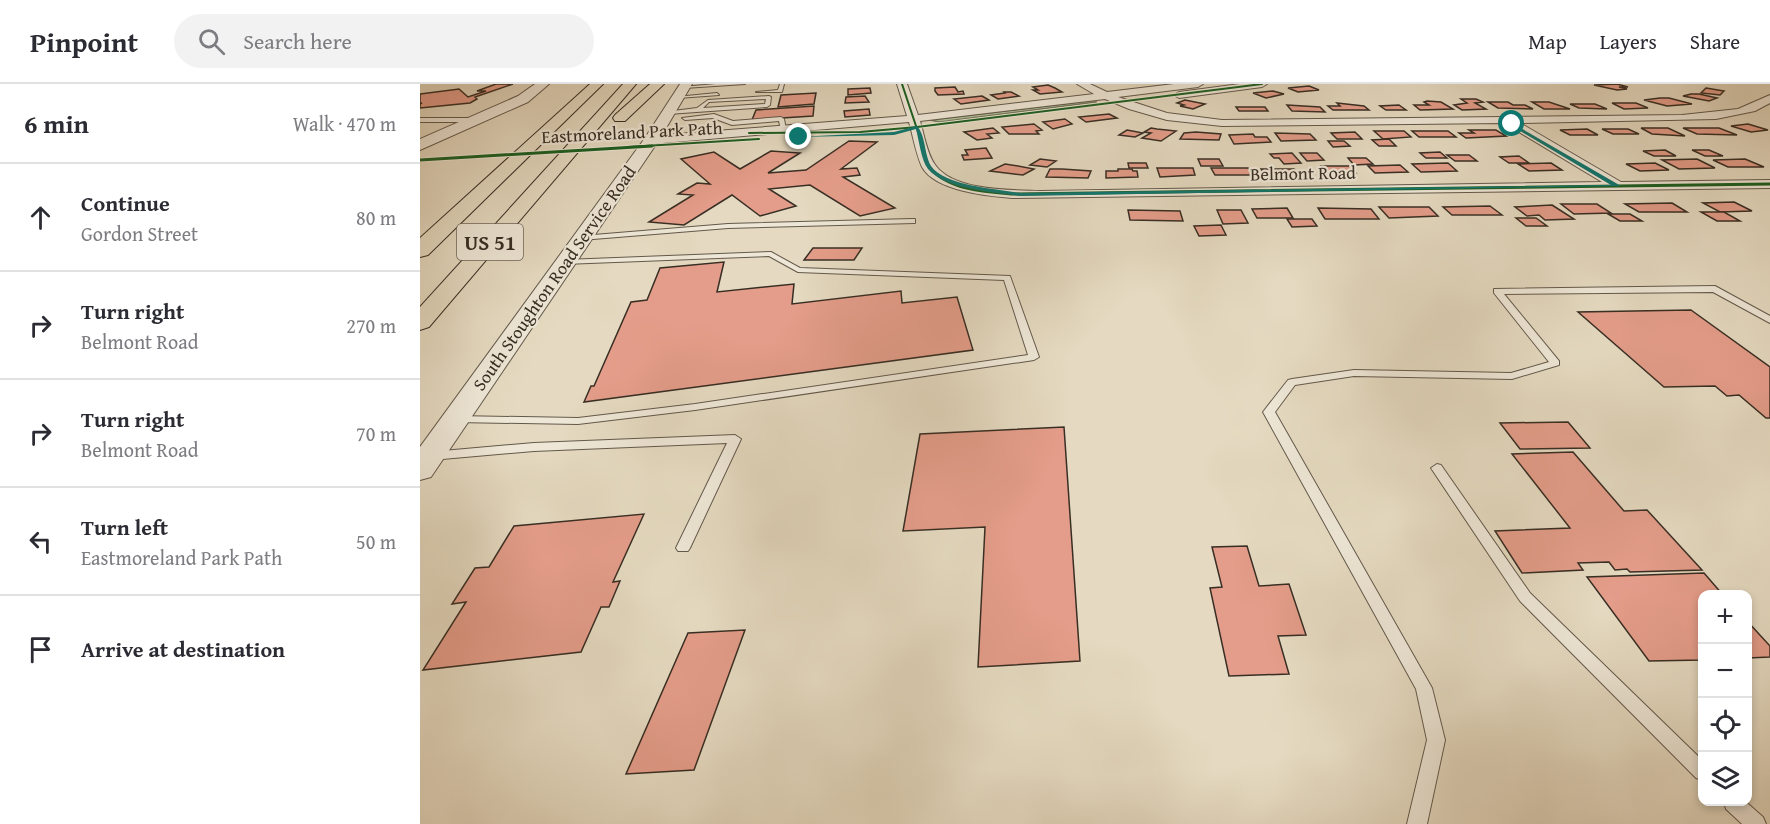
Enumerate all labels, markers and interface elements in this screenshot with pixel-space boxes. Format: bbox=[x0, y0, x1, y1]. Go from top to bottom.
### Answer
search box bbox=[174, 14, 594, 68]
text: Pinpoint bbox=[30, 21, 138, 62]
icon: search bbox=[195, 25, 228, 58]
text: Search here bbox=[243, 25, 352, 57]
text: Map bbox=[1528, 26, 1567, 57]
text: Layers bbox=[1600, 26, 1657, 57]
text: Share bbox=[1690, 26, 1740, 57]
text: 6 min bbox=[24, 104, 89, 143]
text: Walk · 470 m bbox=[293, 109, 396, 138]
route start bbox=[1498, 110, 1524, 136]
street label: Eastmoreland Park Path bbox=[541, 114, 723, 150]
route end bbox=[785, 123, 811, 149]
street label: Belmont Road bbox=[1250, 159, 1356, 187]
street label: South Stoughton Road Service Road bbox=[466, 160, 642, 396]
text: Continue bbox=[81, 187, 170, 219]
icon: ahead bbox=[24, 201, 57, 234]
text: 80 m bbox=[356, 203, 396, 232]
text: Gordon Street bbox=[81, 219, 198, 248]
road number: US 51 bbox=[457, 224, 523, 260]
text: Turn right bbox=[81, 295, 184, 327]
icon: right bbox=[24, 309, 57, 342]
text: 270 m bbox=[346, 311, 396, 340]
text: Belmont Road bbox=[81, 327, 198, 356]
text: Turn right bbox=[81, 403, 184, 435]
icon: right bbox=[24, 417, 57, 450]
text: 70 m bbox=[356, 419, 396, 448]
text: Belmont Road bbox=[81, 435, 198, 464]
text: Turn left bbox=[81, 511, 168, 543]
icon: left bbox=[24, 525, 57, 558]
text: 50 m bbox=[356, 527, 396, 556]
text: Eastmoreland Park Path bbox=[81, 543, 282, 572]
map controls bbox=[1698, 590, 1752, 806]
button: + bbox=[1698, 590, 1752, 644]
icon: arrive bbox=[24, 633, 57, 666]
text: Arrive at destination bbox=[81, 633, 285, 665]
button: − bbox=[1698, 644, 1752, 698]
button: locate bbox=[1698, 698, 1752, 752]
button: layers bbox=[1698, 752, 1752, 806]

